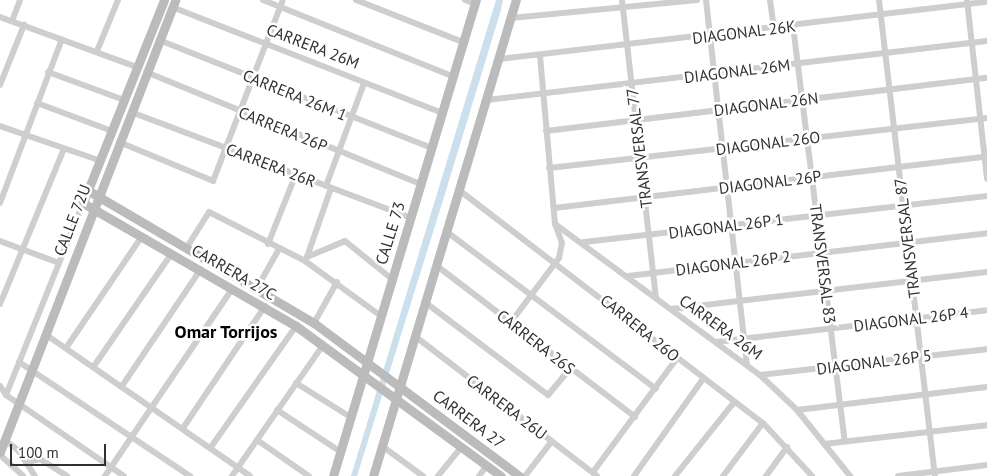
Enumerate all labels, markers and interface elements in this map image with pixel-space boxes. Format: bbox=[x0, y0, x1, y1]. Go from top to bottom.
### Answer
street label: DIAGONAL 26K bbox=[691, 16, 797, 48]
street label: CARRERA 26M bbox=[264, 19, 362, 73]
street label: DIAGONAL 26M bbox=[682, 55, 792, 87]
street label: CARRERA 26M 1 bbox=[240, 65, 350, 125]
street label: TRANSVERSAL 77 bbox=[622, 86, 656, 210]
street label: DIAGONAL 26N bbox=[712, 88, 820, 120]
street label: CARRERA 26P bbox=[235, 102, 331, 156]
street label: DIAGONAL 26O bbox=[714, 127, 822, 159]
street label: CARRERA 26R bbox=[223, 139, 319, 191]
street label: DIAGONAL 26P bbox=[717, 166, 823, 198]
street label: TRANSVERSAL 87 bbox=[890, 176, 924, 300]
street label: CALLE 72U bbox=[50, 181, 94, 259]
street label: CALLE 73 bbox=[371, 199, 409, 267]
street label: TRANSVERSAL 83 bbox=[806, 202, 840, 326]
street label: DIAGONAL 26P 1 bbox=[667, 209, 785, 243]
street label: CARRERA 27C bbox=[188, 240, 280, 304]
street label: DIAGONAL 26P 2 bbox=[674, 246, 792, 280]
street label: CARRERA 26O bbox=[596, 290, 684, 366]
street label: CARRERA 26M bbox=[676, 290, 766, 364]
street label: DIAGONAL 26P 4 bbox=[852, 302, 970, 336]
street label: CARRERA 26S bbox=[493, 305, 579, 379]
district label: Omar Torrijos bbox=[174, 321, 278, 343]
street label: DIAGONAL 26P 5 bbox=[815, 345, 933, 379]
street label: CARRERA 26U bbox=[463, 370, 551, 444]
street label: CARRERA 27 bbox=[429, 386, 509, 452]
scale bar bbox=[12, 434, 109, 466]
text: 100 m bbox=[18, 443, 59, 462]

